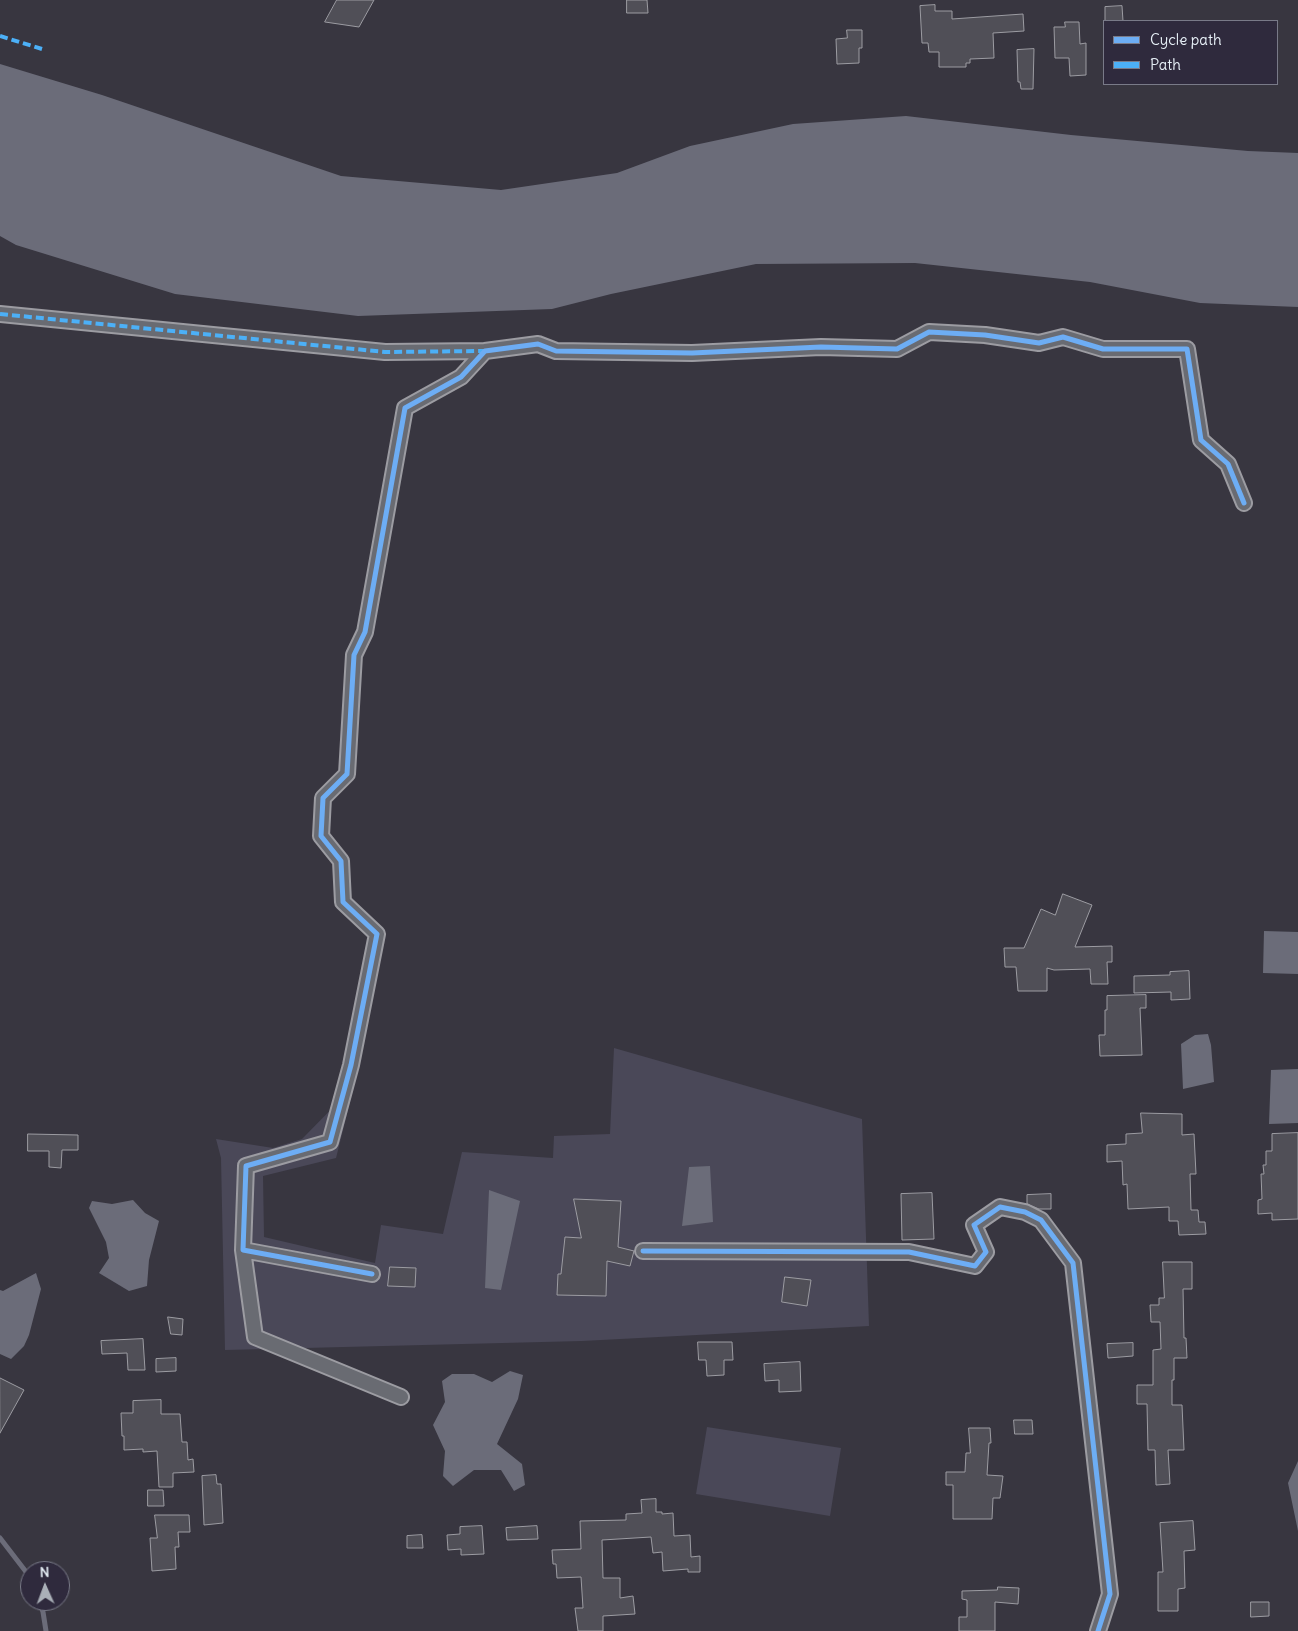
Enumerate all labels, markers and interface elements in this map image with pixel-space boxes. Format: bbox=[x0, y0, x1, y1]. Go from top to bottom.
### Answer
legend bbox=[1103, 20, 1278, 85]
text: Cycle path bbox=[1150, 30, 1222, 49]
text: Path bbox=[1150, 55, 1181, 74]
north arrow bbox=[20, 1561, 70, 1611]
text: N bbox=[39, 1563, 50, 1581]

